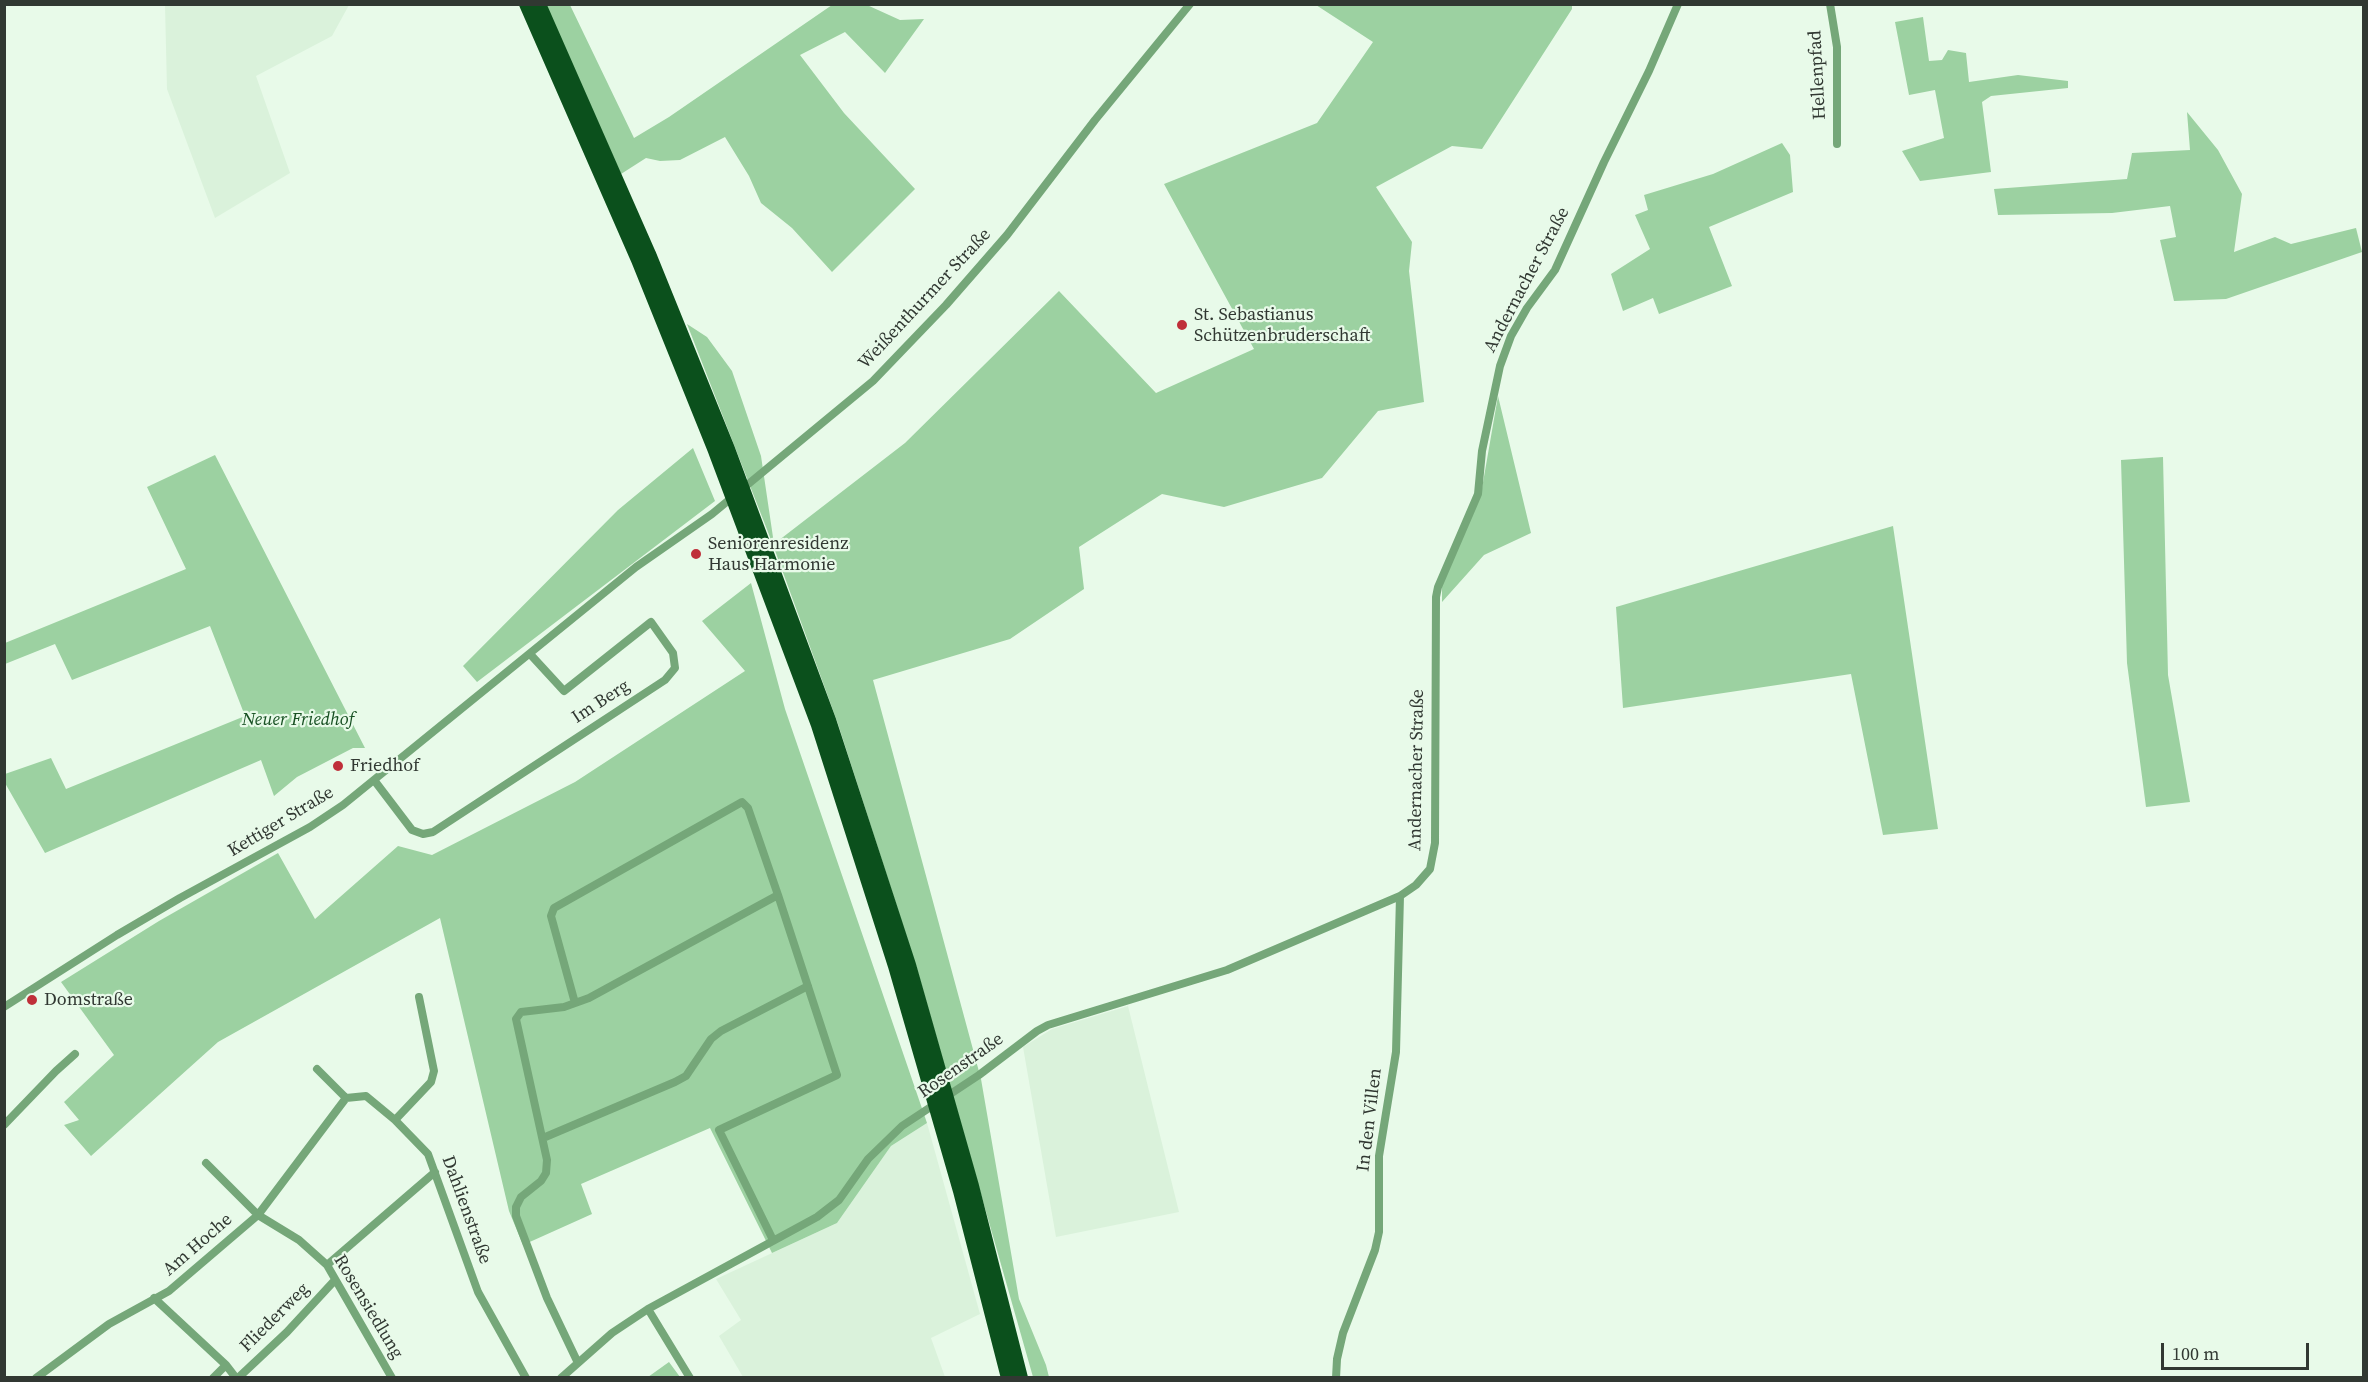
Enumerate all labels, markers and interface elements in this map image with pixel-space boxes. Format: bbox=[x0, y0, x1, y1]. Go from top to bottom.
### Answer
street label: Hellenpfad bbox=[1805, 30, 1831, 120]
street label: Andernacher Straße bbox=[1480, 204, 1574, 356]
street label: Weißenthurmer Straße bbox=[854, 224, 996, 374]
place label: St. Sebastianus Schützenbruderschaft bbox=[1194, 304, 1370, 346]
marker: St. Sebastianus Schützenbruderschaft bbox=[1175, 318, 1189, 332]
place label: Seniorenresidenz Haus Harmonie bbox=[708, 533, 848, 576]
marker: Seniorenresidenz Haus Harmonie bbox=[689, 547, 703, 561]
street label: Im Berg bbox=[568, 675, 634, 729]
street label: Andernacher Straße bbox=[1405, 689, 1429, 851]
park label: Neuer Friedhof bbox=[242, 709, 354, 731]
place label: Friedhof bbox=[350, 755, 419, 777]
marker: Friedhof bbox=[331, 759, 345, 773]
street label: Kettiger Straße bbox=[224, 782, 338, 862]
place label: Domstraße bbox=[44, 989, 133, 1011]
marker: Domstraße bbox=[25, 993, 39, 1007]
street label: Rosenstraße bbox=[914, 1029, 1008, 1103]
street label: In den Villen bbox=[1353, 1067, 1387, 1173]
street label: Dahlienstraße bbox=[436, 1153, 496, 1267]
street label: Am Hoche bbox=[159, 1209, 237, 1281]
street label: Rosensiedlung bbox=[328, 1251, 408, 1363]
street label: Fliederweg bbox=[236, 1279, 314, 1357]
scale bar bbox=[2164, 1331, 2312, 1369]
text: 100 m bbox=[2172, 1341, 2219, 1366]

